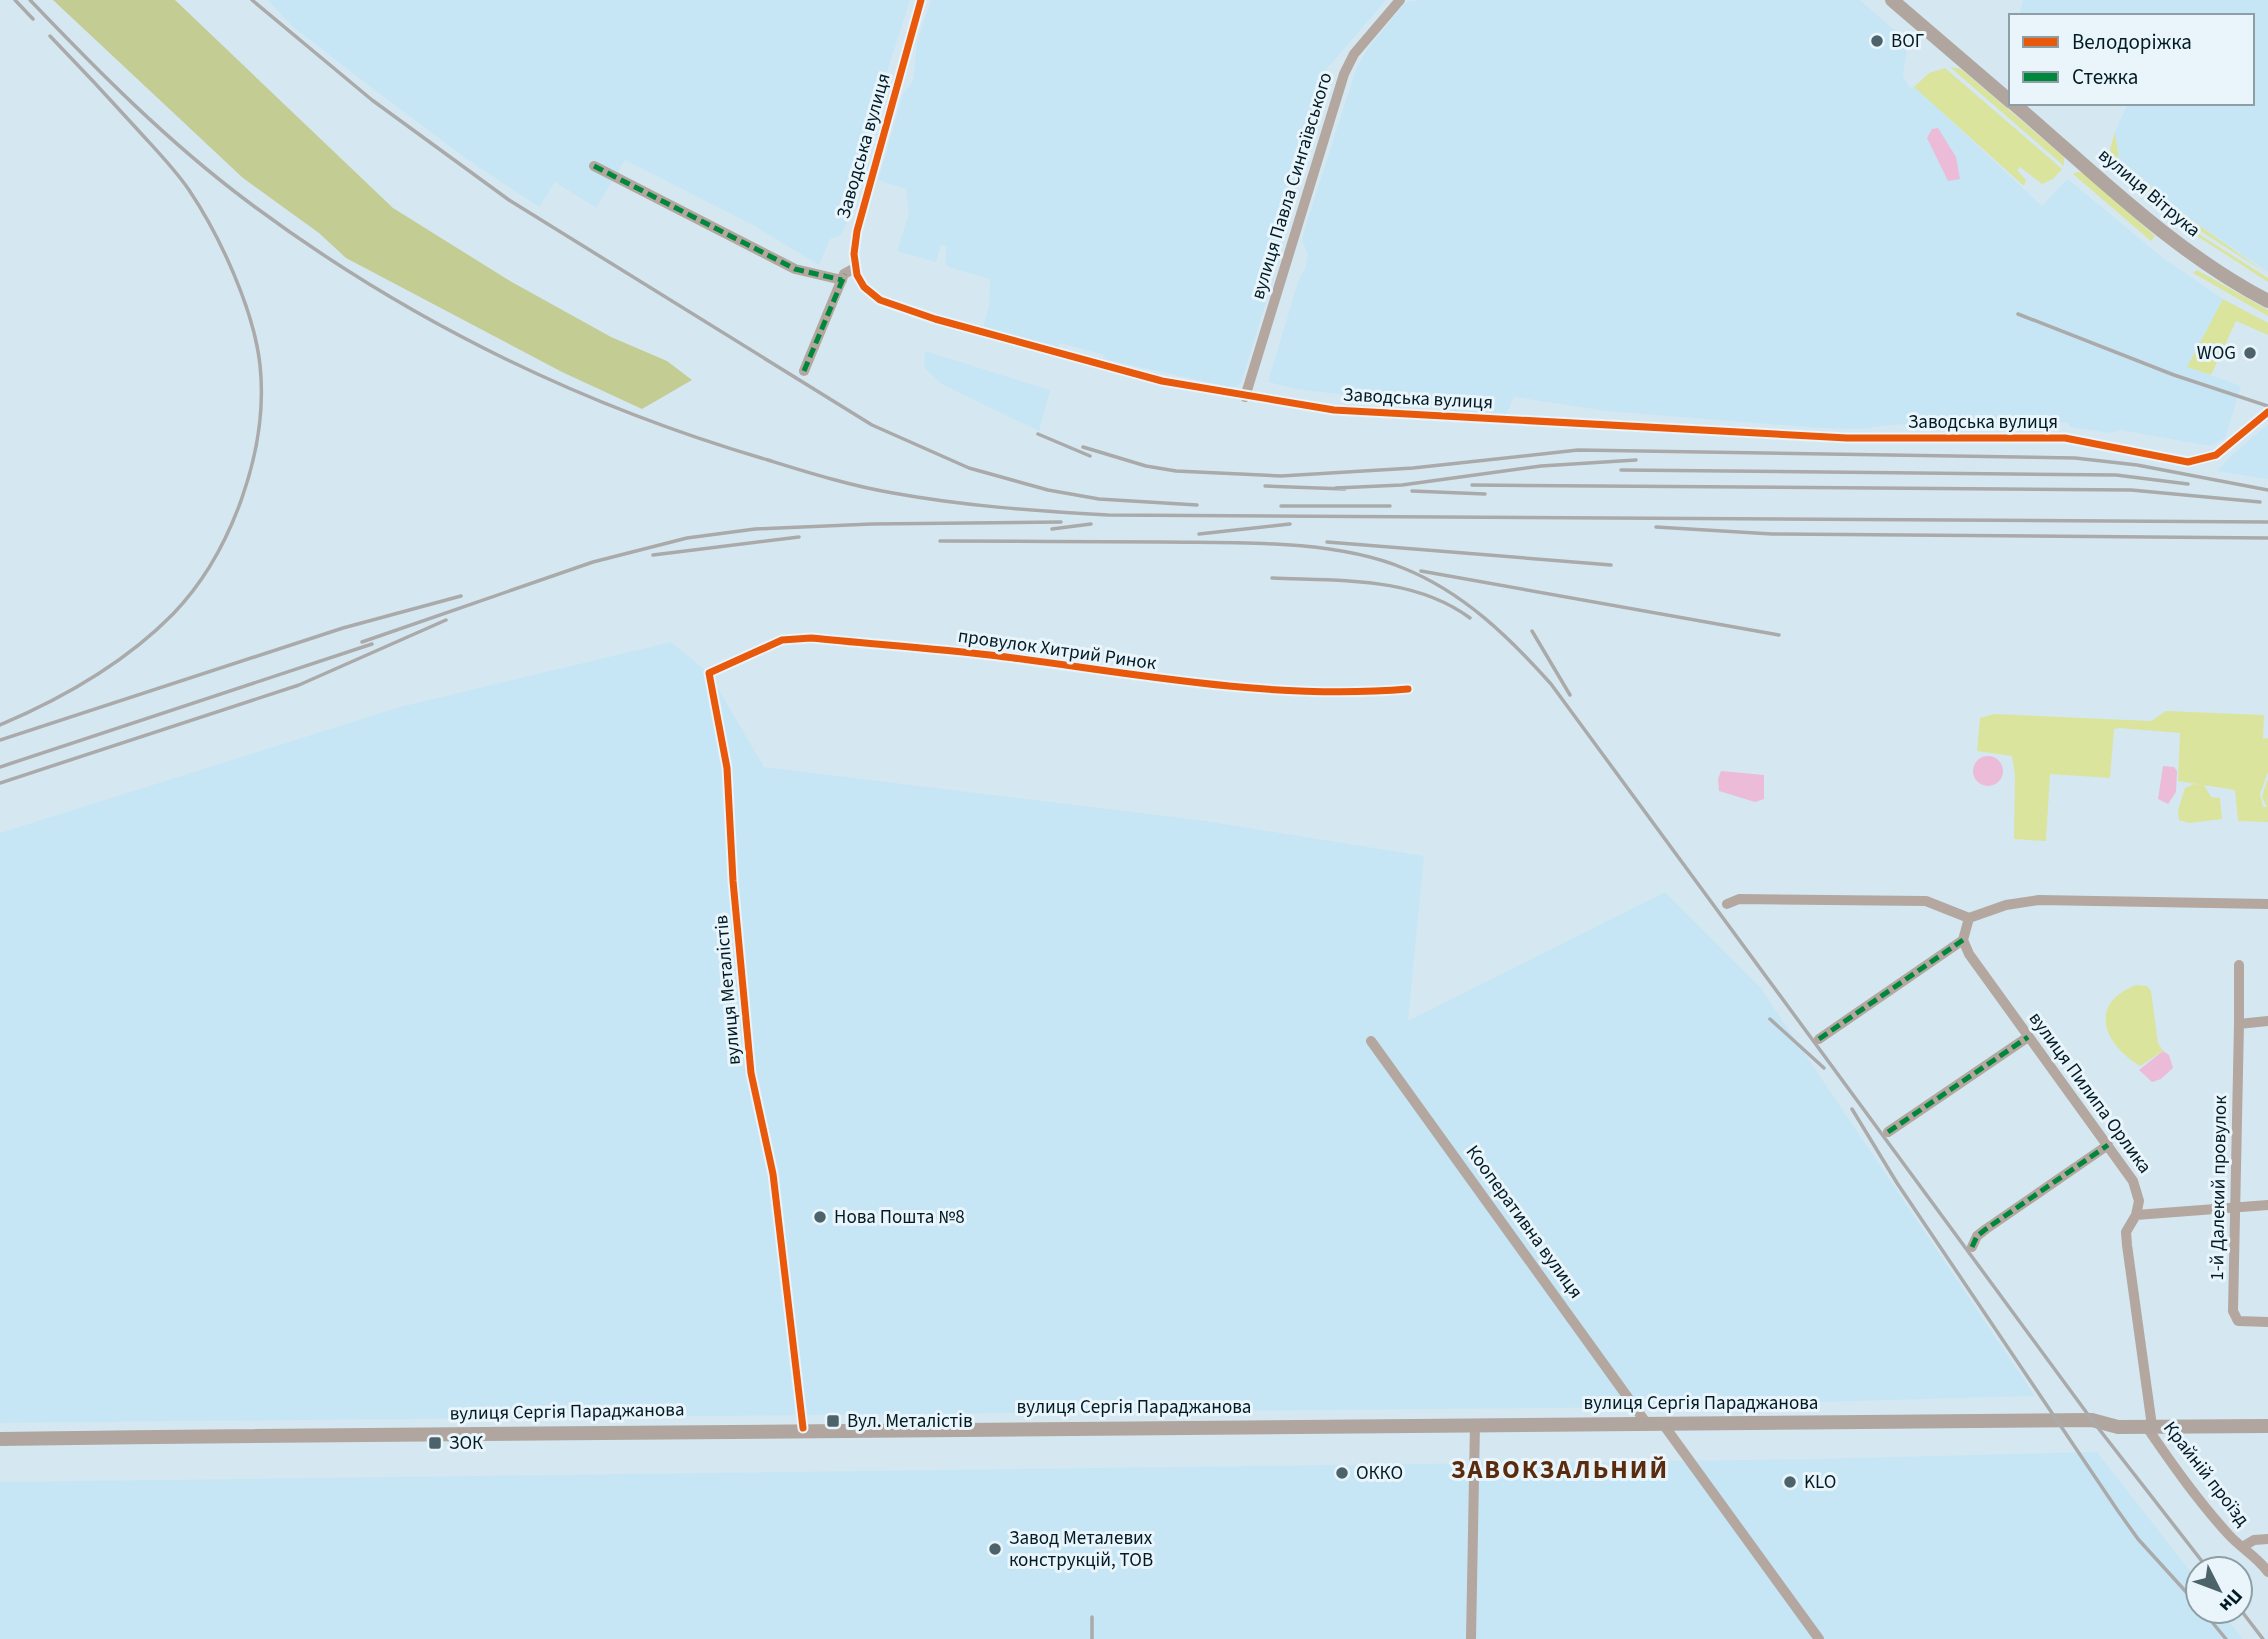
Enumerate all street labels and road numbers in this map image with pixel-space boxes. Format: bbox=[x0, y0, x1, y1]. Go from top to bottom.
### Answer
street label: вулиця Павла Сингаївського bbox=[1245, 69, 1339, 303]
street label: Заводська вулиця bbox=[830, 70, 898, 222]
street label: вулиця Вітрука bbox=[2092, 142, 2206, 244]
street label: Заводська вулиця bbox=[1342, 382, 1494, 416]
street label: Заводська вулиця bbox=[1908, 409, 2058, 436]
street label: провулок Хитрий Ринок bbox=[956, 623, 1159, 677]
street label: вулиця Металістів bbox=[708, 914, 748, 1066]
street label: вулиця Пилипа Орлика bbox=[2022, 1007, 2158, 1179]
street label: 1-й Далекий провулок bbox=[2204, 1095, 2234, 1281]
street label: Кооперативна вулиця bbox=[1459, 1140, 1589, 1304]
street label: вулиця Сергія Параджанова bbox=[1584, 1390, 1818, 1417]
street label: вулиця Сергія Параджанова bbox=[1017, 1394, 1251, 1421]
street label: вулиця Сергія Параджанова bbox=[449, 1396, 685, 1428]
street label: Крайній проїзд bbox=[2156, 1416, 2256, 1532]

